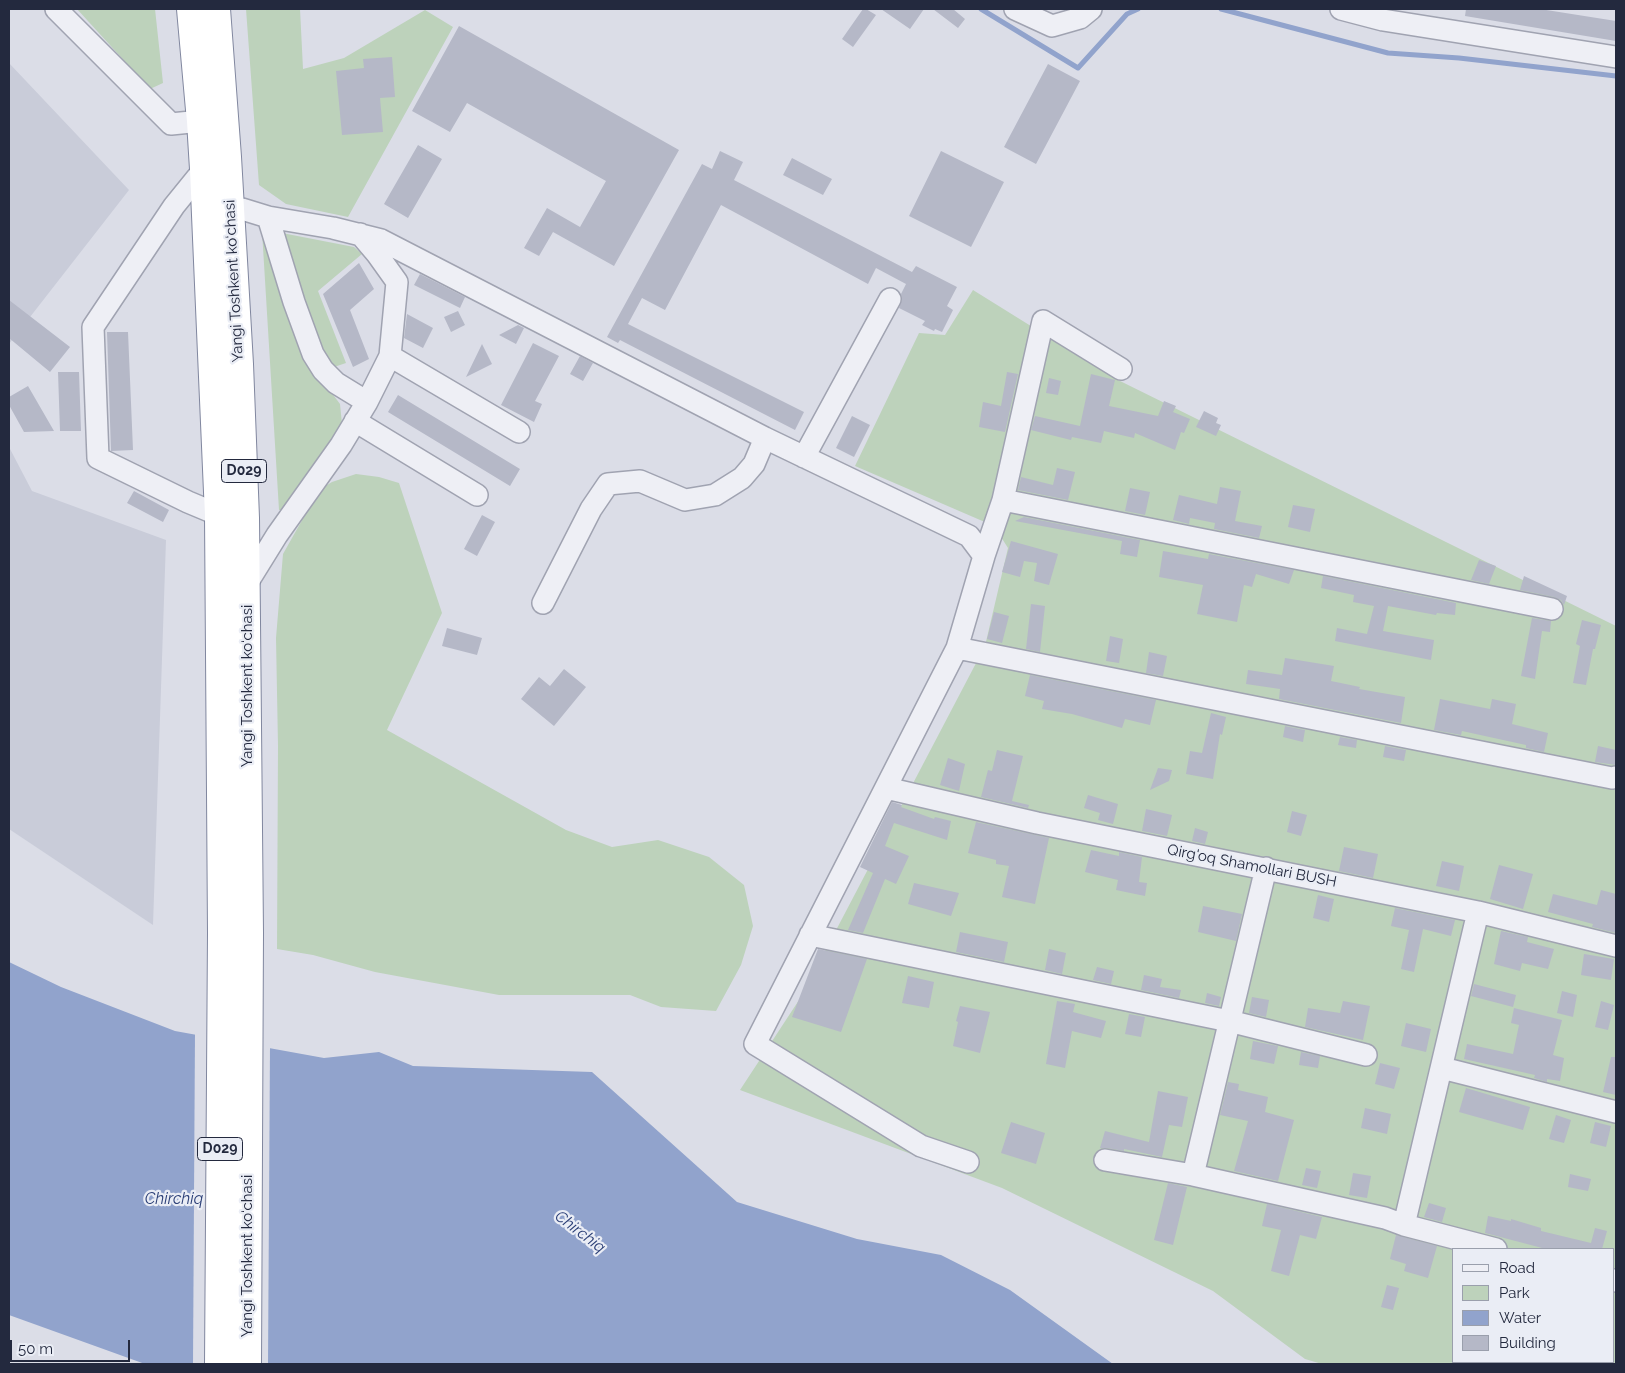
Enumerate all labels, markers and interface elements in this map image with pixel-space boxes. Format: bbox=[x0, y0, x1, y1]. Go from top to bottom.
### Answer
street label: Yangi Toshkent ko‘chasi bbox=[221, 199, 247, 363]
road number: D029 bbox=[222, 460, 266, 482]
street label: Yangi Toshkent ko‘chasi bbox=[238, 605, 256, 767]
street label: Qirg'oq Shamollari BUSH bbox=[1166, 841, 1338, 891]
road number: D029 bbox=[198, 1138, 242, 1160]
street label: Yangi Toshkent ko‘chasi bbox=[238, 1175, 256, 1337]
water label: Chirchiq bbox=[145, 1189, 203, 1209]
water label: Chirchiq bbox=[551, 1207, 609, 1257]
legend bbox=[1452, 1248, 1615, 1363]
text: Road bbox=[1499, 1259, 1535, 1277]
text: Park bbox=[1499, 1284, 1530, 1302]
text: Water bbox=[1499, 1309, 1541, 1327]
scale bar bbox=[12, 1330, 132, 1362]
text: Building bbox=[1499, 1334, 1556, 1352]
text: 50 m bbox=[18, 1340, 53, 1358]

